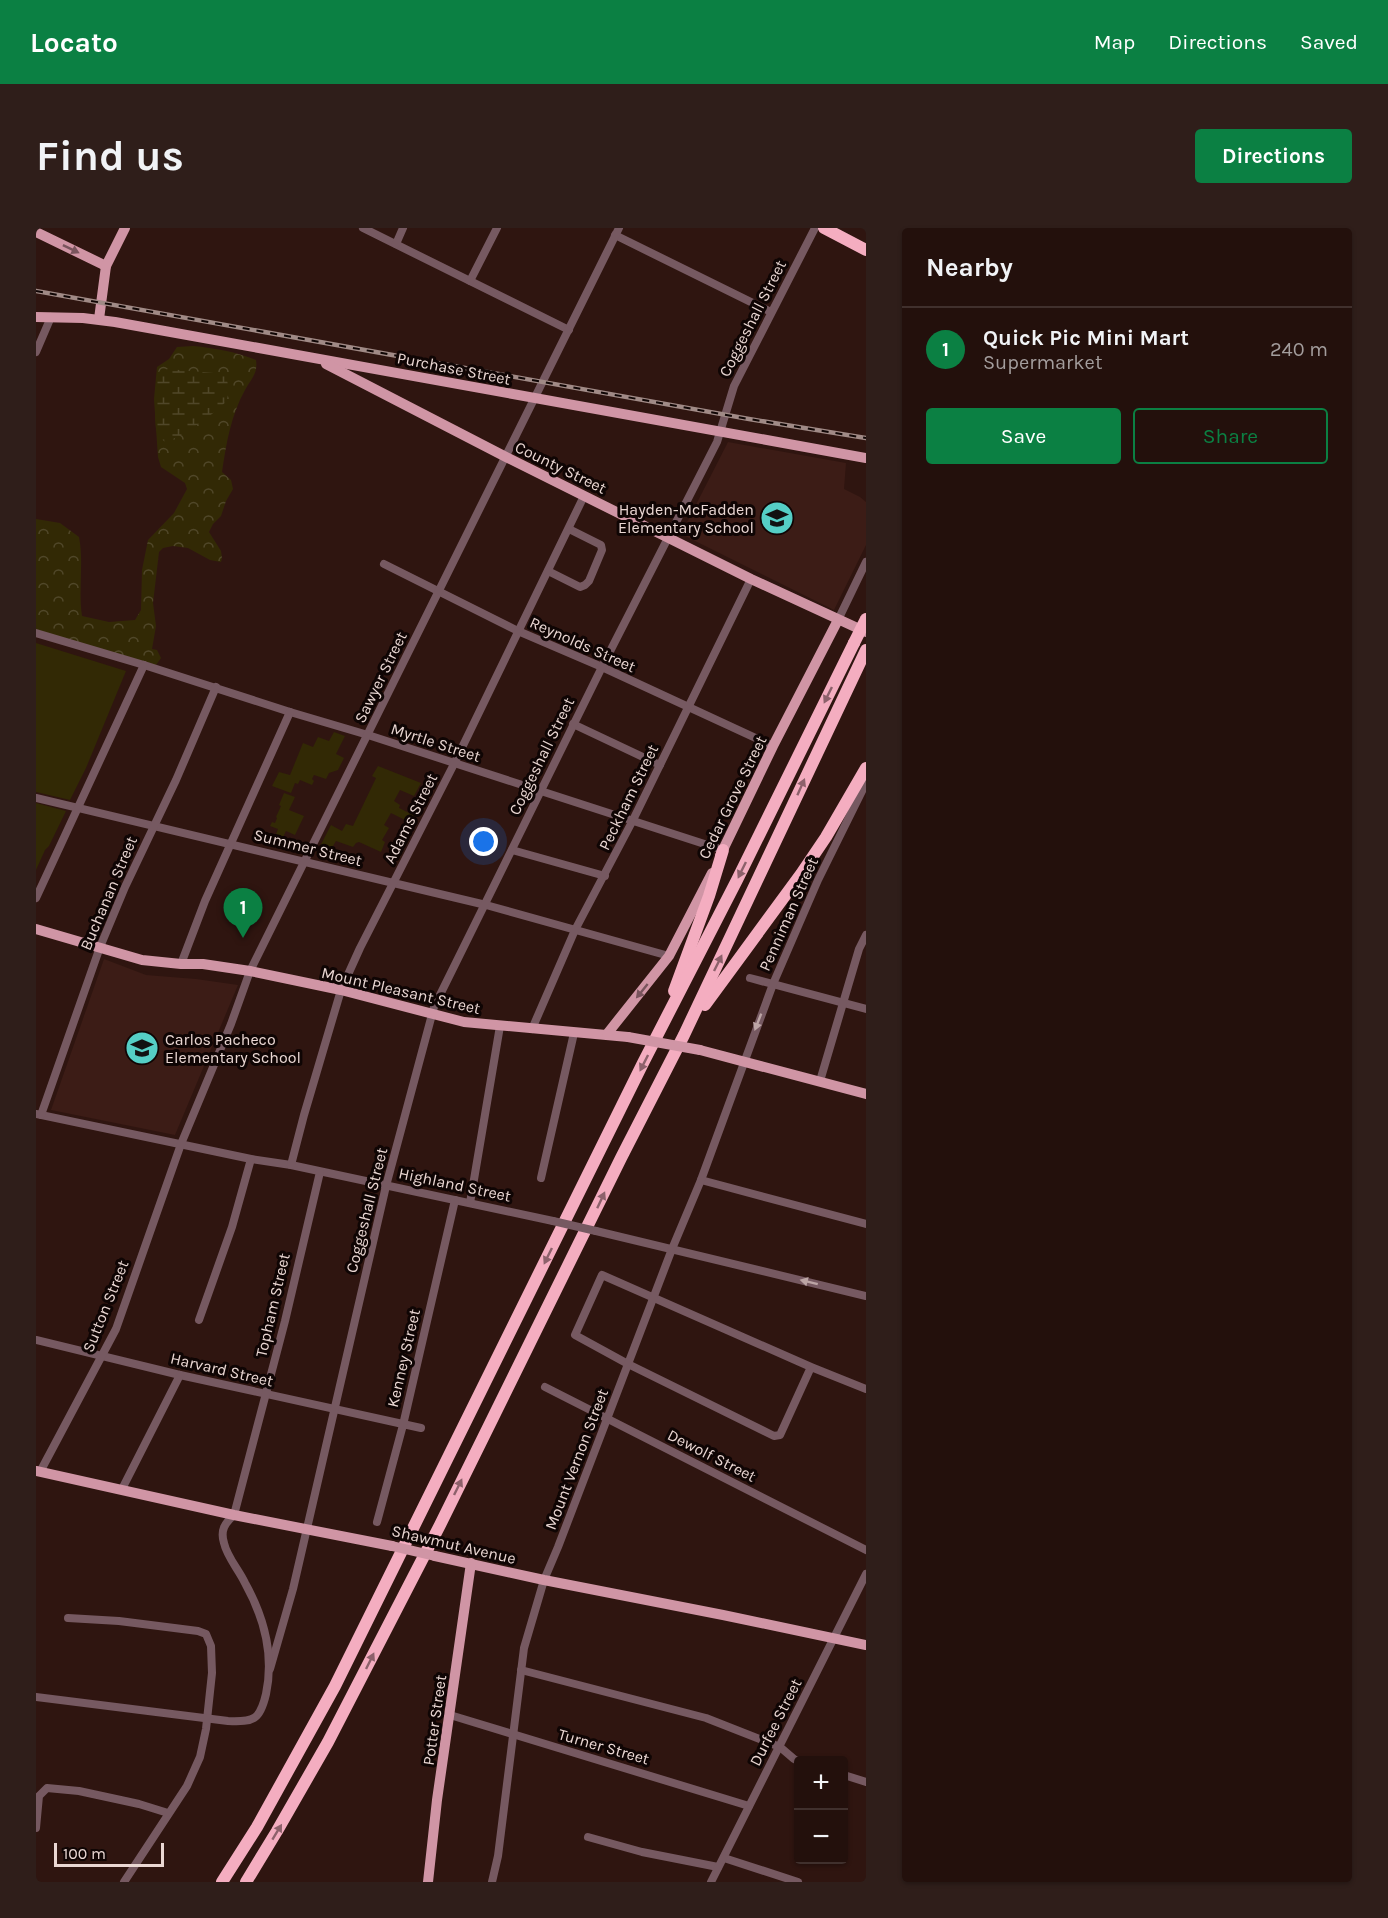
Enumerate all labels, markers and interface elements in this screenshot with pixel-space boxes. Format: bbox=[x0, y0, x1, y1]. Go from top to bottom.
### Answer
text: Locato bbox=[30, 26, 118, 59]
text: Map bbox=[1094, 30, 1135, 54]
text: Directions bbox=[1168, 30, 1267, 54]
text: Saved bbox=[1300, 30, 1358, 54]
button: Directions bbox=[1195, 129, 1352, 183]
text: Find us bbox=[36, 131, 184, 181]
one-way arrow bbox=[63, 244, 80, 254]
text: Nearby bbox=[926, 252, 1013, 283]
street label: Coggeshall Street bbox=[715, 257, 790, 380]
text: Quick Pic Mini Mart bbox=[983, 325, 1189, 351]
text: 1 bbox=[942, 338, 949, 361]
text: 240 m bbox=[1270, 338, 1328, 361]
street label: Purchase Street bbox=[395, 348, 512, 389]
text: Supermarket bbox=[983, 351, 1102, 374]
button: Save bbox=[926, 408, 1121, 464]
button: Share bbox=[1133, 408, 1328, 464]
street label: County Street bbox=[512, 437, 609, 498]
place label: Hayden-McFadden Elementary School bbox=[618, 500, 754, 537]
school or university icon: Hayden-McFadden Elementary School bbox=[759, 500, 795, 536]
street label: Reynolds Street bbox=[527, 613, 639, 676]
street label: Sawyer Street bbox=[350, 628, 411, 726]
one-way arrow bbox=[824, 687, 833, 704]
street label: Coggeshall Street bbox=[505, 694, 578, 818]
street label: Myrtle Street bbox=[389, 719, 483, 766]
street label: Cedar Grove Street bbox=[694, 733, 771, 862]
street label: Peckham Street bbox=[595, 741, 662, 853]
street label: Adams Street bbox=[380, 770, 441, 866]
one-way arrow bbox=[797, 778, 806, 796]
street label: Summer Street bbox=[252, 825, 364, 870]
your location bbox=[469, 827, 498, 856]
street label: Buchanan Street bbox=[76, 833, 141, 953]
street label: Penniman Street bbox=[755, 854, 822, 974]
one-way arrow bbox=[737, 862, 747, 879]
pin: 1 bbox=[224, 888, 262, 938]
one-way arrow bbox=[713, 955, 723, 972]
street label: Mount Pleasant Street bbox=[320, 963, 482, 1018]
one-way arrow bbox=[636, 984, 648, 999]
one-way arrow bbox=[753, 1013, 763, 1031]
school or university icon: Carlos Pacheco Elementary School bbox=[124, 1030, 160, 1066]
place label: Carlos Pacheco Elementary School bbox=[165, 1030, 301, 1067]
one-way arrow bbox=[639, 1054, 648, 1071]
street label: Coggeshall Street bbox=[342, 1146, 391, 1275]
street label: Highland Street bbox=[397, 1163, 513, 1206]
one-way arrow bbox=[596, 1191, 605, 1208]
one-way arrow bbox=[543, 1248, 553, 1265]
street label: Topham Street bbox=[251, 1251, 294, 1359]
street label: Sutton Street bbox=[78, 1257, 133, 1355]
one-way arrow bbox=[800, 1277, 818, 1287]
street label: Kenney Street bbox=[383, 1307, 424, 1409]
street label: Harvard Street bbox=[169, 1348, 275, 1391]
street label: Mount Vernon Street bbox=[541, 1386, 612, 1532]
street label: Dewolf Street bbox=[664, 1425, 759, 1486]
one-way arrow bbox=[454, 1479, 463, 1496]
street label: Shawmut Avenue bbox=[390, 1521, 518, 1568]
one-way arrow bbox=[366, 1653, 375, 1670]
street label: Potter Street bbox=[419, 1674, 450, 1767]
street label: Durfee Street bbox=[745, 1675, 806, 1769]
street label: Turner Street bbox=[556, 1724, 652, 1769]
map controls bbox=[794, 1756, 848, 1864]
button: + bbox=[794, 1756, 848, 1810]
button: − bbox=[794, 1810, 848, 1864]
one-way arrow bbox=[271, 1824, 282, 1840]
scale bar bbox=[54, 1840, 164, 1868]
text: 100 m bbox=[63, 1844, 106, 1863]

